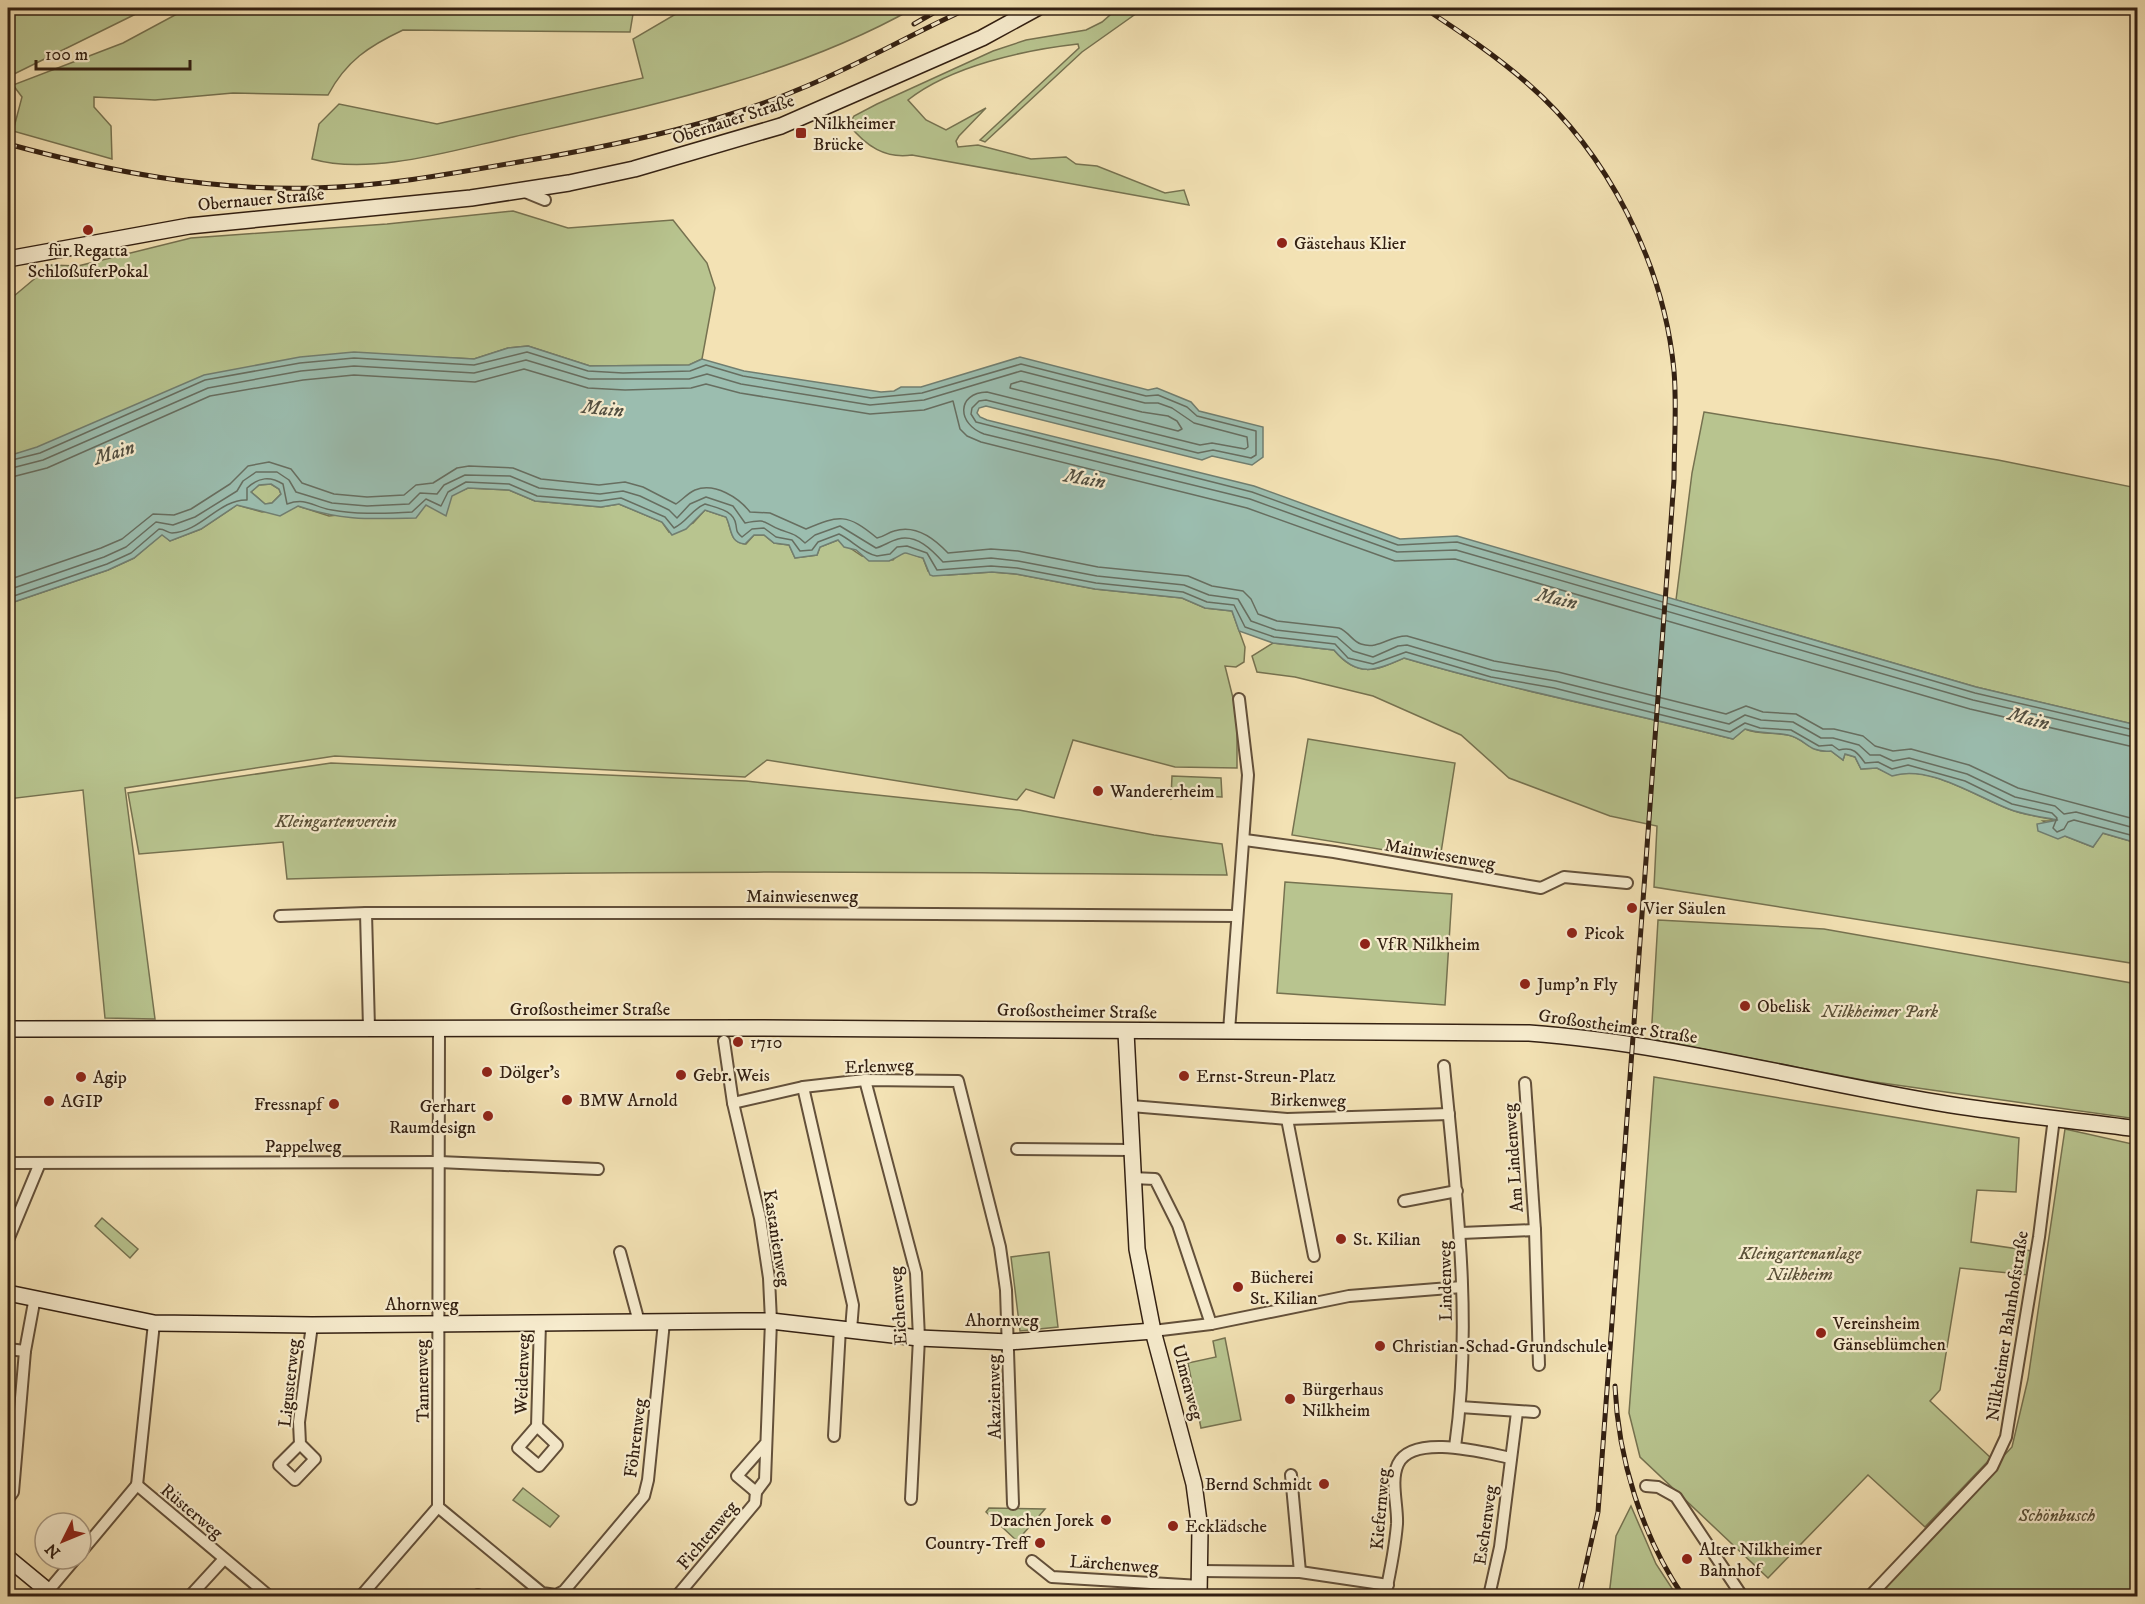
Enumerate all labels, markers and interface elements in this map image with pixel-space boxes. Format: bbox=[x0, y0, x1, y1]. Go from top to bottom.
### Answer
scale bar bbox=[36, 33, 190, 71]
text: 100 m bbox=[45, 44, 88, 66]
street label: Obernauer Straße bbox=[670, 90, 797, 150]
place label: Nilkheimer Brücke bbox=[813, 113, 896, 156]
marker: Nilkheimer Brücke bbox=[794, 126, 808, 140]
street label: Obernauer Straße bbox=[197, 184, 325, 216]
marker: für Regatta SchloßuferPokal bbox=[81, 223, 95, 237]
place label: Gästehaus Klier bbox=[1294, 233, 1406, 255]
marker: Gästehaus Klier bbox=[1275, 236, 1289, 250]
place label: für Regatta SchloßuferPokal bbox=[28, 240, 149, 283]
water label: Main bbox=[579, 395, 625, 424]
water label: Main bbox=[89, 435, 138, 472]
water label: Main bbox=[1060, 463, 1107, 495]
water label: Main bbox=[1532, 582, 1580, 616]
water label: Main bbox=[2003, 701, 2052, 737]
place label: Wandererheim bbox=[1109, 781, 1215, 803]
marker: Wandererheim bbox=[1091, 784, 1105, 798]
park label: Kleingartenverein bbox=[274, 811, 397, 833]
street label: Mainwiesenweg bbox=[1383, 834, 1497, 876]
street label: Mainwiesenweg bbox=[746, 886, 858, 908]
place label: Vier Säulen bbox=[1643, 898, 1726, 920]
marker: Vier Säulen bbox=[1625, 901, 1639, 915]
place label: Picok bbox=[1584, 923, 1625, 945]
marker: Picok bbox=[1565, 926, 1579, 940]
place label: VfR Nilkheim bbox=[1376, 934, 1480, 956]
marker: VfR Nilkheim bbox=[1358, 937, 1372, 951]
place label: Jump'n Fly bbox=[1535, 974, 1618, 996]
marker: Jump'n Fly bbox=[1518, 977, 1532, 991]
place label: Obelisk bbox=[1757, 996, 1811, 1018]
street label: Großostheimer Straße bbox=[510, 999, 670, 1021]
marker: Obelisk bbox=[1738, 999, 1752, 1013]
street label: Großostheimer Straße bbox=[997, 1000, 1157, 1024]
park label: Nilkheimer Park bbox=[1821, 1001, 1939, 1023]
street label: Großostheimer Straße bbox=[1537, 1005, 1699, 1049]
place label: 1710 bbox=[750, 1032, 782, 1054]
marker: 1710 bbox=[731, 1035, 745, 1049]
street label: Erlenweg bbox=[844, 1055, 914, 1079]
place label: Dölger's bbox=[499, 1062, 560, 1084]
marker: Dölger's bbox=[480, 1065, 494, 1079]
place label: Gebr. Weis bbox=[693, 1065, 770, 1087]
place label: Ernst-Streun-Platz bbox=[1196, 1066, 1336, 1088]
place label: Agip bbox=[93, 1067, 127, 1089]
marker: Gebr. Weis bbox=[674, 1068, 688, 1082]
marker: Ernst-Streun-Platz bbox=[1177, 1069, 1191, 1083]
marker: Agip bbox=[74, 1070, 88, 1084]
street label: Birkenweg bbox=[1270, 1089, 1346, 1113]
place label: BMW Arnold bbox=[579, 1090, 678, 1112]
place label: AGIP bbox=[61, 1091, 103, 1113]
marker: BMW Arnold bbox=[560, 1093, 574, 1107]
marker: AGIP bbox=[42, 1094, 56, 1108]
place label: Fressnapf bbox=[254, 1094, 325, 1116]
place label: Gerhart Raumdesign bbox=[389, 1096, 477, 1139]
marker: Fressnapf bbox=[327, 1097, 341, 1111]
street label: Am Lindenweg bbox=[1499, 1102, 1529, 1213]
marker: Gerhart Raumdesign bbox=[481, 1109, 495, 1123]
street label: Pappelweg bbox=[265, 1136, 342, 1158]
street label: Kastanienweg bbox=[757, 1188, 795, 1289]
place label: St. Kilian bbox=[1353, 1229, 1421, 1251]
street label: Nilkheimer Bahnhofstraße bbox=[1982, 1229, 2034, 1423]
marker: St. Kilian bbox=[1334, 1232, 1348, 1246]
street label: Lindenweg bbox=[1434, 1240, 1458, 1321]
park label: Kleingartenanlage Nilkheim bbox=[1738, 1243, 1862, 1286]
street label: Eichenweg bbox=[885, 1266, 913, 1346]
place label: Bücherei St. Kilian bbox=[1250, 1267, 1318, 1310]
marker: Bücherei St. Kilian bbox=[1231, 1280, 1245, 1294]
street label: Ahornweg bbox=[385, 1294, 459, 1316]
street label: Ahornweg bbox=[965, 1310, 1039, 1332]
place label: Vereinsheim Gänseblümchen bbox=[1832, 1313, 1947, 1356]
marker: Vereinsheim Gänseblümchen bbox=[1814, 1326, 1828, 1340]
street label: Weidenweg bbox=[511, 1333, 535, 1416]
place label: Christian-Schad-Grundschule bbox=[1392, 1336, 1607, 1358]
street label: Ligusterweg bbox=[274, 1338, 306, 1428]
street label: Tannenweg bbox=[411, 1339, 435, 1423]
marker: Christian-Schad-Grundschule bbox=[1373, 1339, 1387, 1353]
street label: Ulmenweg bbox=[1166, 1342, 1208, 1423]
street label: Akazienweg bbox=[983, 1354, 1007, 1440]
place label: Bürgerhaus Nilkheim bbox=[1302, 1379, 1383, 1422]
marker: Bürgerhaus Nilkheim bbox=[1283, 1392, 1297, 1406]
street label: Föhrenweg bbox=[620, 1397, 652, 1479]
street label: Kiefernweg bbox=[1366, 1467, 1396, 1551]
place label: Bernd Schmidt bbox=[1205, 1474, 1312, 1496]
marker: Bernd Schmidt bbox=[1317, 1477, 1331, 1491]
street label: Rüsterweg bbox=[156, 1479, 227, 1544]
street label: Eschenweg bbox=[1470, 1484, 1503, 1566]
street label: Fichtenweg bbox=[673, 1497, 743, 1575]
park label: Schönbusch bbox=[2018, 1505, 2095, 1527]
place label: Drachen Jorek bbox=[990, 1510, 1094, 1532]
north arrow bbox=[33, 1511, 93, 1571]
marker: Drachen Jorek bbox=[1099, 1513, 1113, 1527]
place label: Ecklädsche bbox=[1185, 1516, 1267, 1538]
marker: Ecklädsche bbox=[1166, 1519, 1180, 1533]
place label: Country-Treff bbox=[925, 1533, 1031, 1555]
marker: Country-Treff bbox=[1033, 1536, 1047, 1550]
text: N bbox=[41, 1539, 65, 1562]
place label: Alter Nilkheimer Bahnhof bbox=[1699, 1539, 1822, 1582]
street label: Lärchenweg bbox=[1069, 1551, 1159, 1579]
marker: Alter Nilkheimer Bahnhof bbox=[1680, 1552, 1694, 1566]

